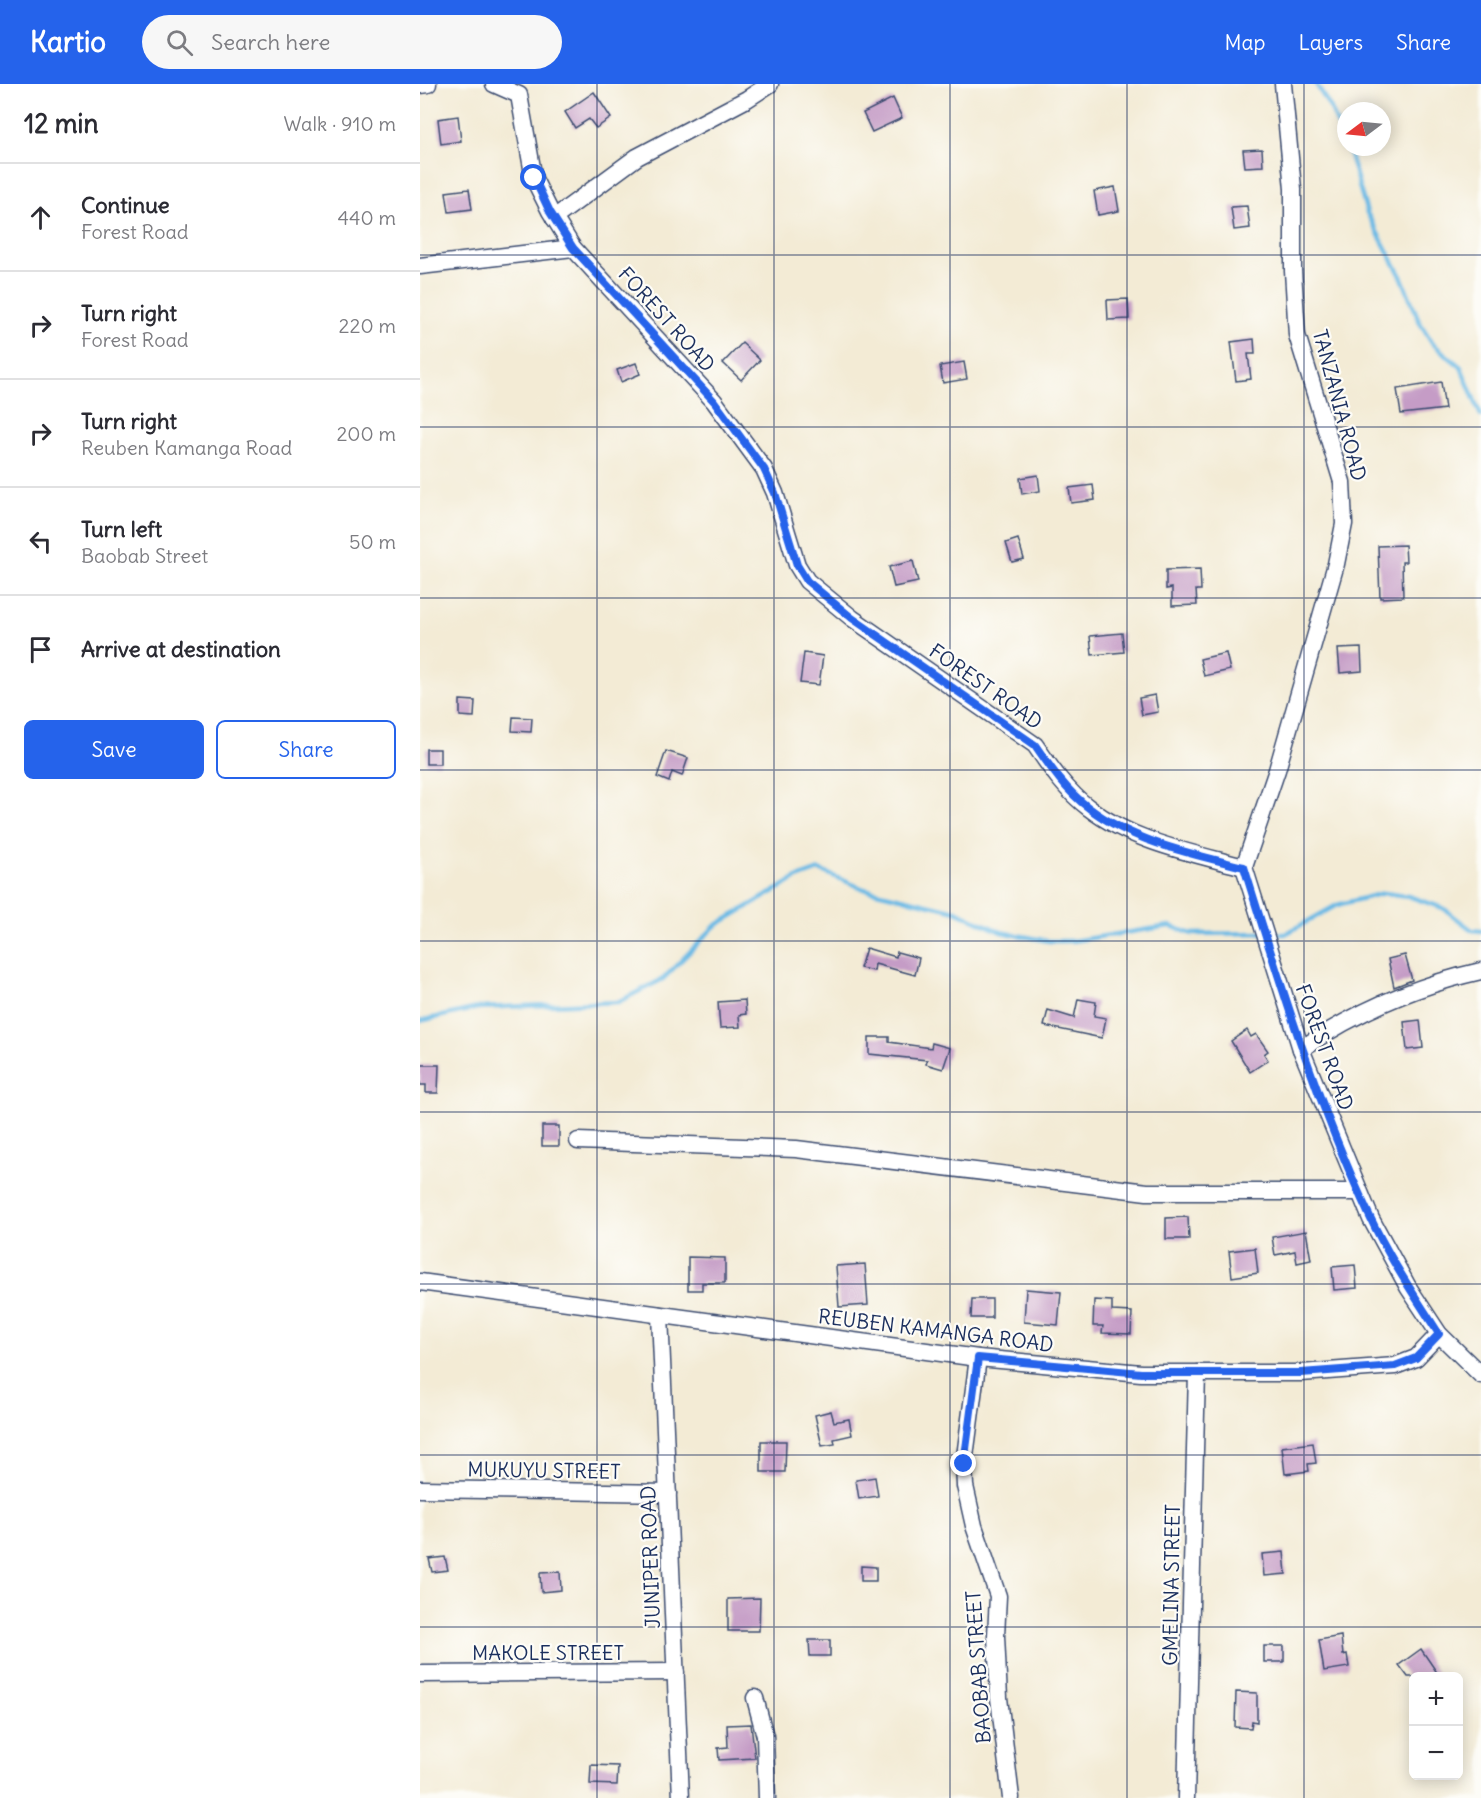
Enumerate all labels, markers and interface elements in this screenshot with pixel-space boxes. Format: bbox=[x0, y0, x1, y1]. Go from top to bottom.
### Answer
search box bbox=[142, 15, 562, 69]
text: Kartio bbox=[30, 24, 106, 60]
icon: search bbox=[163, 26, 196, 59]
text: Search here bbox=[211, 28, 330, 56]
text: Map bbox=[1225, 29, 1265, 56]
text: Layers bbox=[1298, 29, 1363, 56]
text: Share bbox=[1396, 29, 1451, 56]
north arrow bbox=[1337, 102, 1391, 156]
text: 12 min bbox=[24, 107, 98, 140]
text: Walk · 910 m bbox=[284, 111, 396, 136]
route start bbox=[520, 164, 546, 190]
text: Continue bbox=[81, 191, 170, 219]
icon: ahead bbox=[24, 201, 57, 234]
text: 440 m bbox=[337, 205, 396, 230]
text: Forest Road bbox=[81, 219, 189, 244]
street label: FOREST ROAD bbox=[613, 261, 721, 377]
text: Turn right bbox=[81, 299, 177, 327]
icon: right bbox=[24, 309, 57, 342]
text: 220 m bbox=[339, 313, 396, 338]
text: Forest Road bbox=[81, 327, 189, 352]
street label: TANZANIA ROAD bbox=[1308, 327, 1372, 483]
text: Turn right bbox=[81, 407, 177, 435]
icon: right bbox=[24, 417, 57, 450]
text: 200 m bbox=[336, 421, 396, 446]
text: Reuben Kamanga Road bbox=[81, 435, 292, 460]
text: Turn left bbox=[81, 515, 162, 543]
icon: left bbox=[24, 525, 57, 558]
text: 50 m bbox=[349, 529, 396, 554]
text: Baobab Street bbox=[81, 543, 208, 568]
icon: arrive bbox=[24, 633, 57, 666]
text: Arrive at destination bbox=[81, 635, 281, 663]
street label: FOREST ROAD bbox=[925, 638, 1047, 734]
button: Save bbox=[24, 720, 204, 779]
button: Share bbox=[216, 720, 396, 779]
street label: FOREST ROAD bbox=[1291, 980, 1359, 1114]
street label: REUBEN KAMANGA ROAD bbox=[817, 1303, 1055, 1357]
route end bbox=[950, 1450, 976, 1476]
street label: MUKUYU STREET bbox=[467, 1456, 621, 1484]
street label: JUNIPER ROAD bbox=[635, 1485, 665, 1629]
street label: GMELINA STREET bbox=[1157, 1504, 1185, 1666]
street label: BAOBAB STREET bbox=[960, 1590, 996, 1744]
street label: MAKOLE STREET bbox=[472, 1640, 624, 1665]
map controls bbox=[1409, 1672, 1463, 1780]
button: + bbox=[1409, 1672, 1463, 1726]
button: − bbox=[1409, 1726, 1463, 1780]

